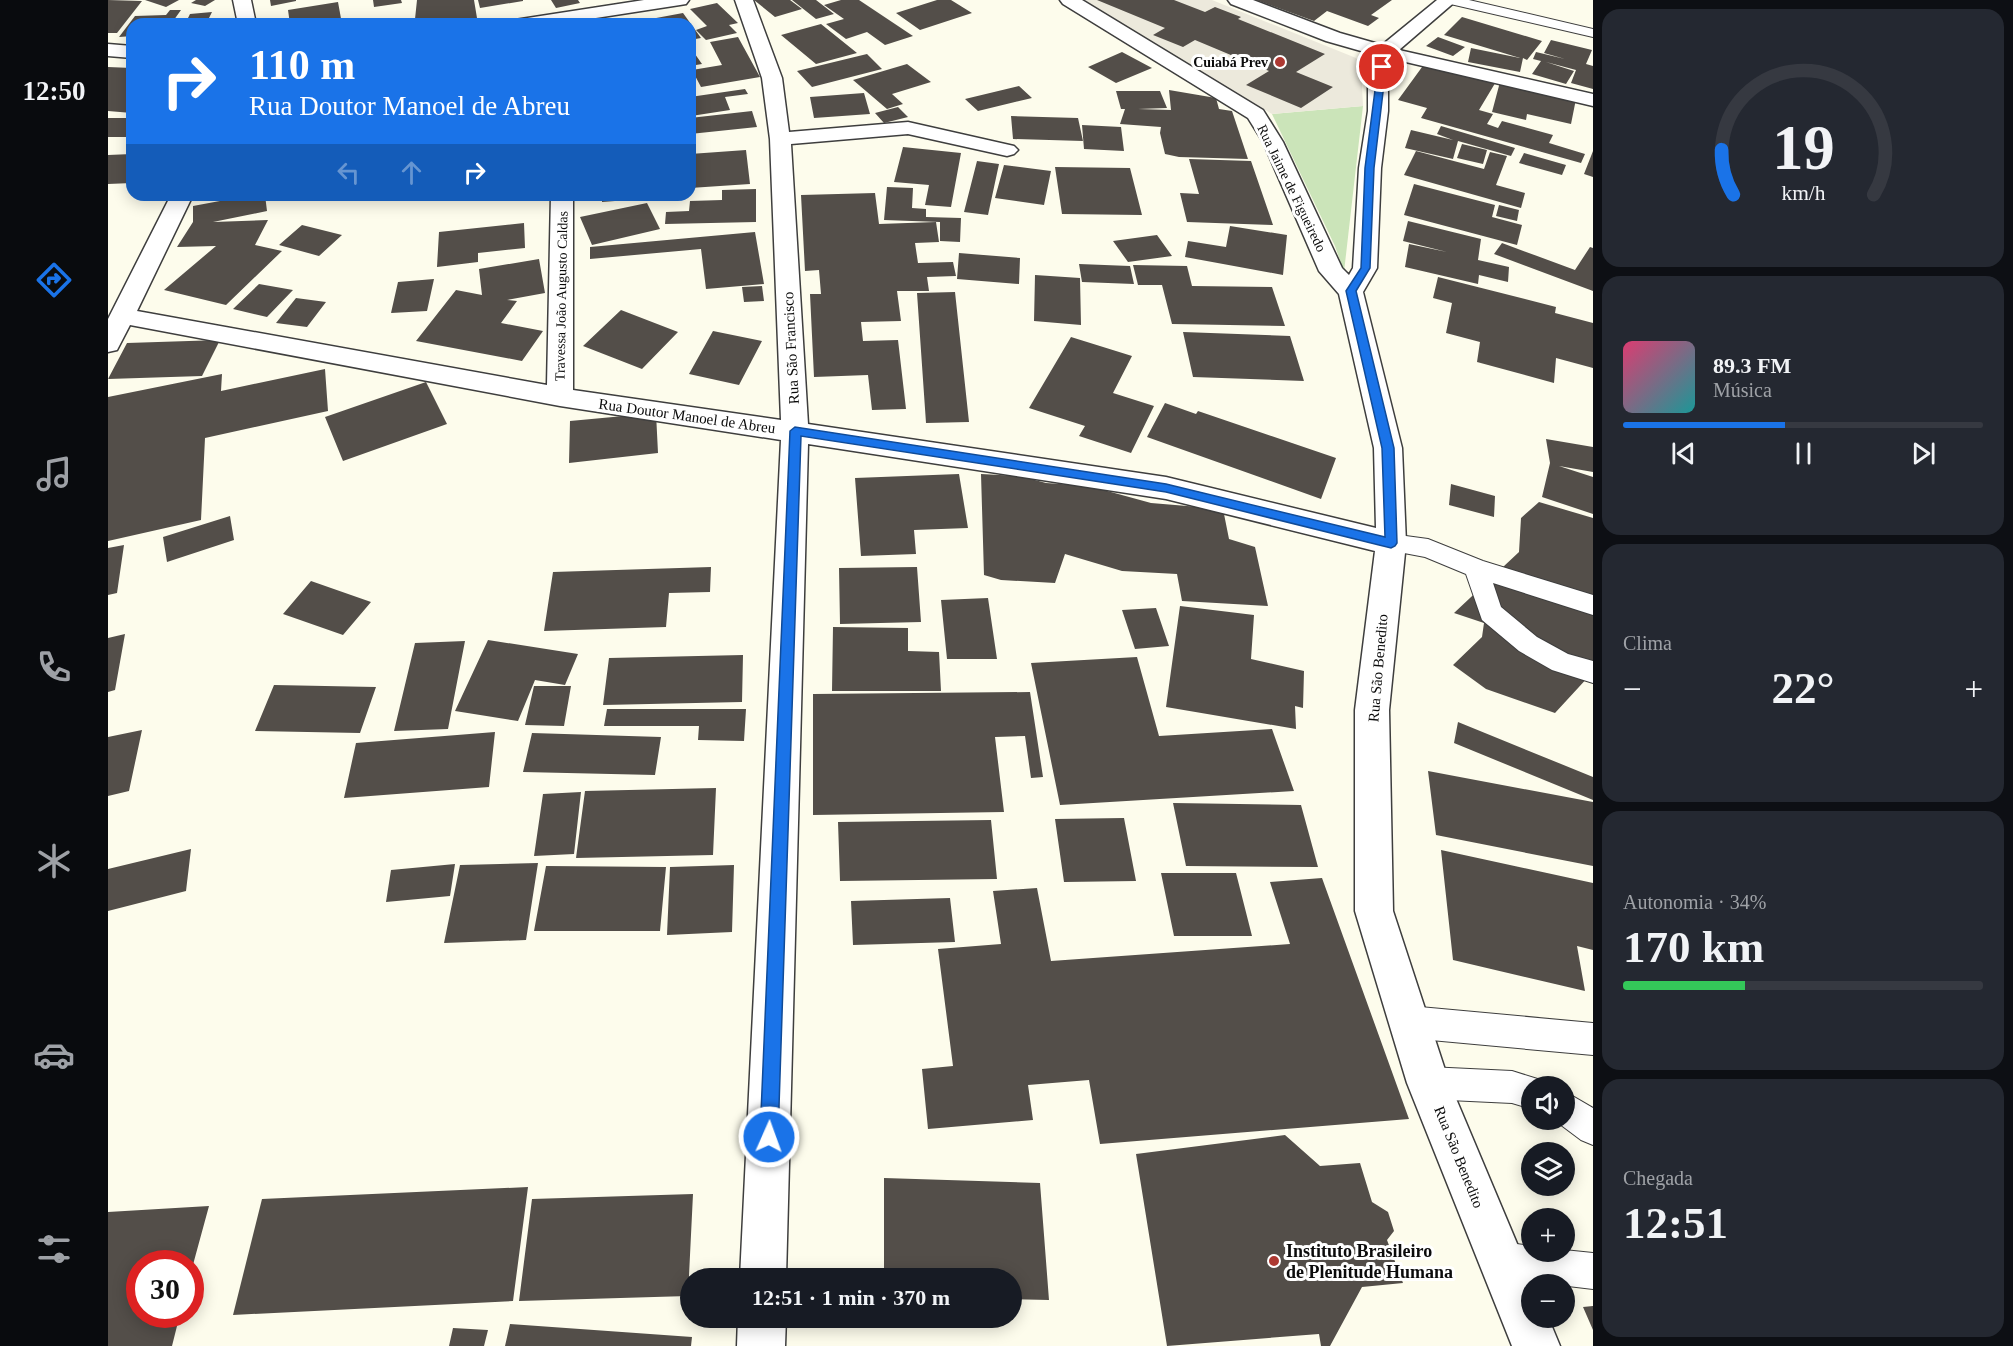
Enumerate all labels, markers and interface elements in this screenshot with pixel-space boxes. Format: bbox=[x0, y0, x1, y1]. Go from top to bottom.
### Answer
pin bbox=[1356, 41, 1407, 92]
icon: right bbox=[150, 42, 228, 120]
text: 110 m bbox=[249, 42, 355, 88]
icon: arrive bbox=[1365, 50, 1398, 83]
place label: Cuiabá Prev bbox=[1193, 55, 1268, 70]
marker: Cuiabá Prev bbox=[1273, 55, 1287, 69]
text: 12:50 bbox=[23, 76, 86, 106]
text: Rua Doutor Manoel de Abreu bbox=[249, 91, 570, 121]
text: 19 bbox=[1772, 113, 1834, 182]
street label: Rua Jaime de Figueiredo bbox=[1254, 122, 1329, 254]
icon: left bbox=[332, 156, 365, 189]
icon: ahead bbox=[395, 156, 428, 189]
icon: right bbox=[458, 156, 491, 189]
text: km/h bbox=[1781, 182, 1825, 206]
street label: Travessa João Augusto Caldas bbox=[553, 211, 570, 381]
icon: directions bbox=[33, 259, 75, 301]
street label: Rua São Francisco bbox=[780, 291, 802, 405]
text: 89.3 FM bbox=[1713, 353, 1791, 378]
text: Música bbox=[1713, 379, 1772, 401]
street label: Rua Doutor Manoel de Abreu bbox=[598, 396, 777, 436]
icon: previous bbox=[1667, 437, 1700, 470]
icon: pause bbox=[1787, 437, 1820, 470]
icon: next bbox=[1907, 437, 1940, 470]
icon: music bbox=[33, 453, 75, 495]
street label: Rua São Benedito bbox=[1365, 613, 1391, 723]
text: Clima bbox=[1623, 632, 1672, 654]
icon: phone bbox=[33, 646, 75, 688]
text: 22° bbox=[1772, 663, 1835, 713]
text: − bbox=[1623, 671, 1642, 707]
text: + bbox=[1964, 671, 1983, 707]
icon: climate bbox=[33, 840, 75, 882]
text: Autonomia · 34% bbox=[1623, 891, 1766, 913]
text: 170 km bbox=[1623, 922, 1764, 972]
icon: car bbox=[33, 1034, 75, 1076]
map controls bbox=[1521, 1076, 1575, 1328]
button: sound bbox=[1521, 1076, 1575, 1130]
street label: Rua São Benedito bbox=[1431, 1104, 1487, 1210]
position arrow bbox=[737, 1105, 801, 1169]
button: layers bbox=[1521, 1142, 1575, 1196]
text: Chegada bbox=[1623, 1167, 1693, 1189]
text: 12:51 bbox=[1623, 1198, 1728, 1248]
button: + bbox=[1521, 1208, 1575, 1262]
icon: filters bbox=[33, 1228, 75, 1270]
place label: Instituto Brasileiro de Plenitude Humana bbox=[1286, 1241, 1453, 1282]
speed limit sign: 30 bbox=[126, 1250, 204, 1328]
marker: Instituto Brasileiro de Plenitude Humana bbox=[1267, 1254, 1281, 1268]
button: − bbox=[1521, 1274, 1575, 1328]
text: 12:51 · 1 min · 370 m bbox=[752, 1285, 950, 1310]

